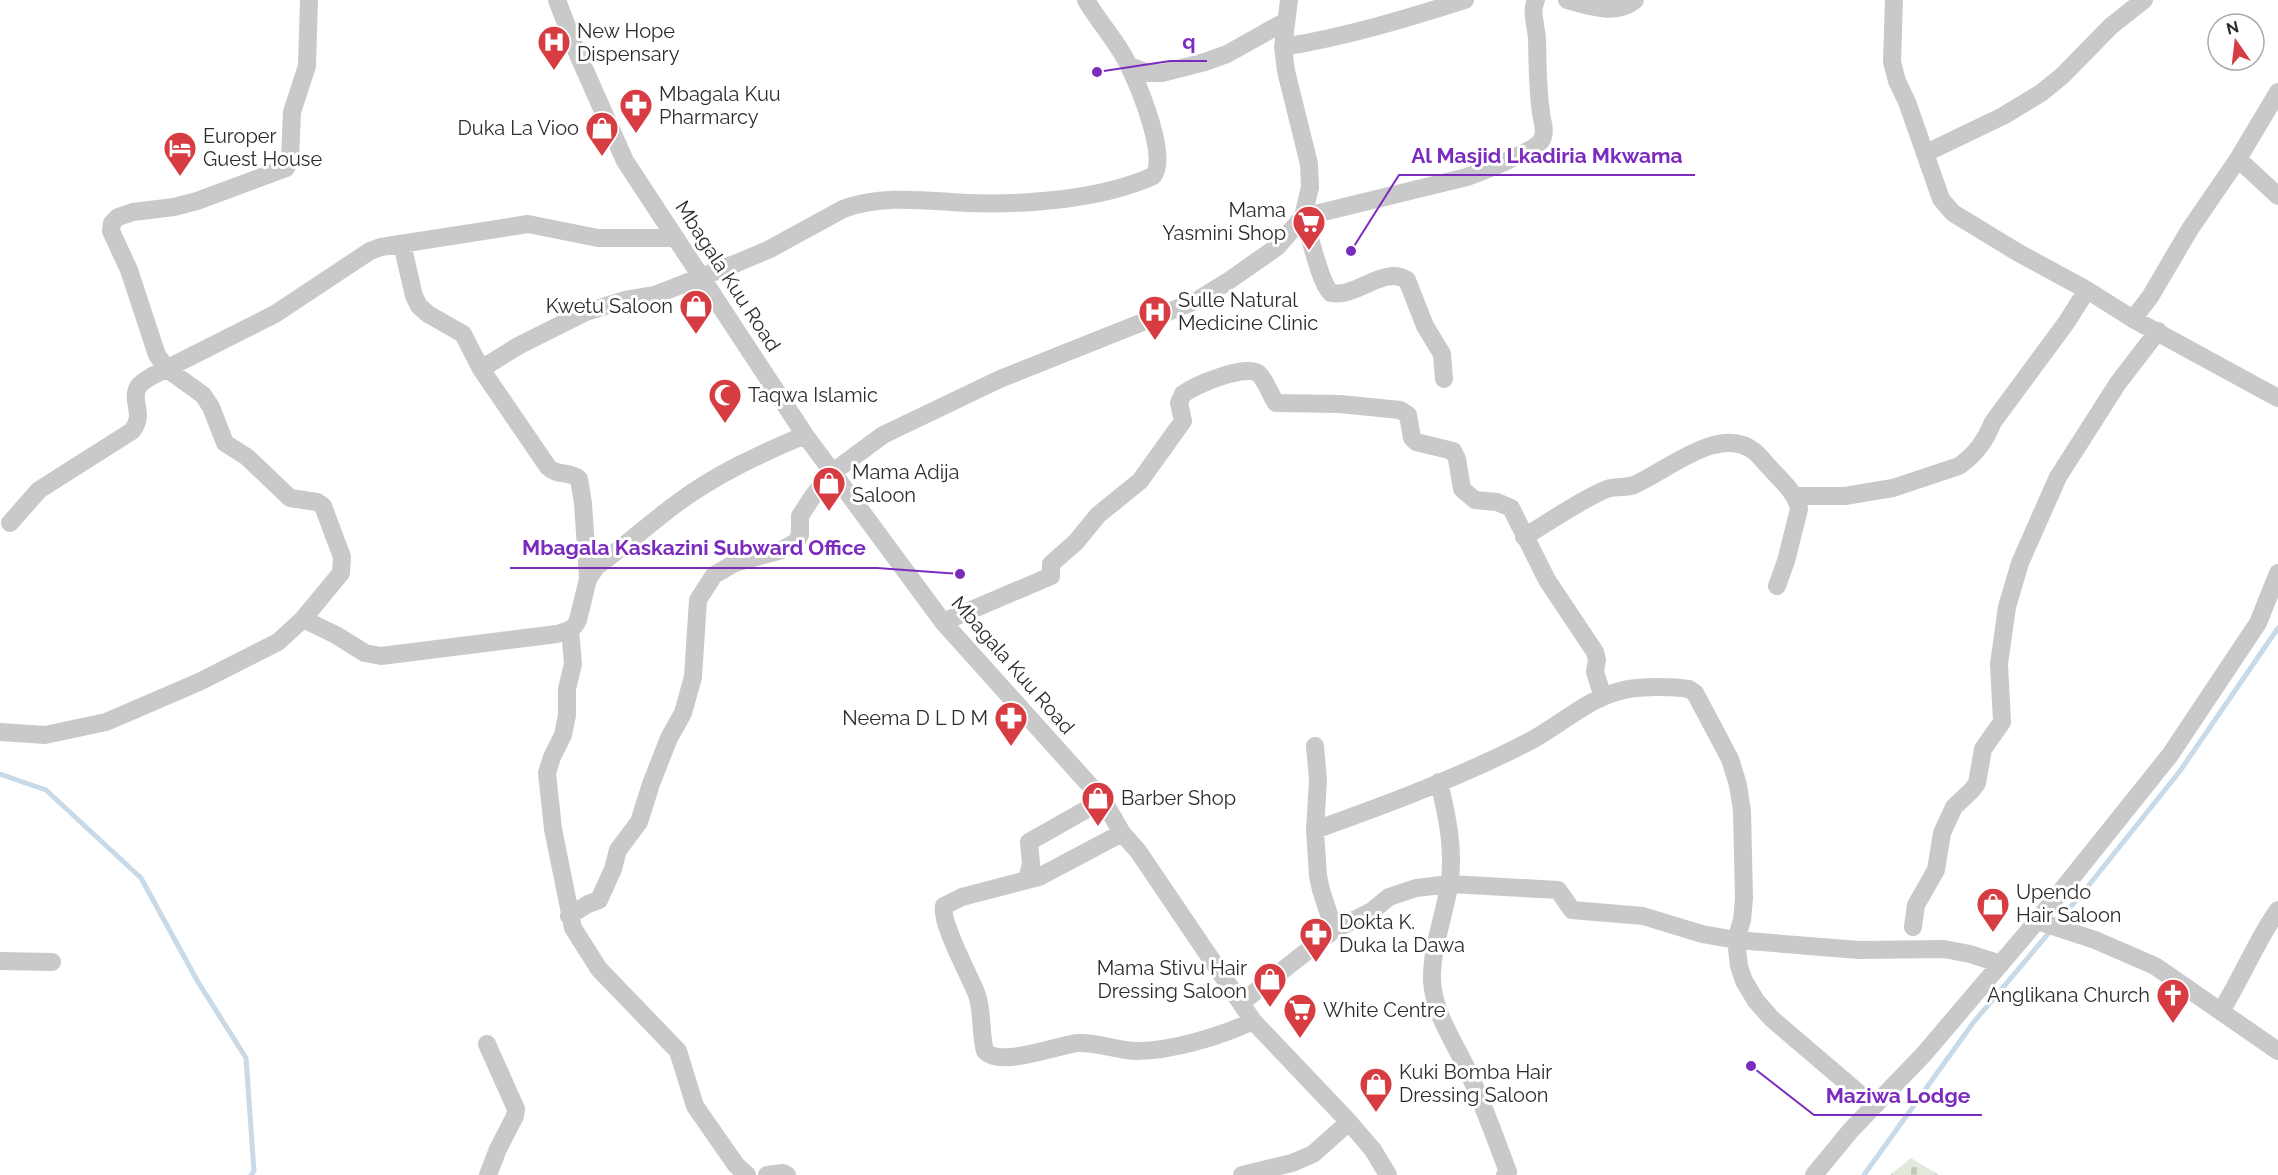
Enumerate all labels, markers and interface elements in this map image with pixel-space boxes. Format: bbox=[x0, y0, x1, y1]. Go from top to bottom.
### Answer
north arrow bbox=[2206, 12, 2266, 72]
text: N bbox=[2224, 17, 2241, 39]
place label: New Hope Dispensary bbox=[577, 19, 680, 66]
callout: q bbox=[1170, 22, 1207, 61]
hospital icon: New Hope Dispensary bbox=[536, 24, 572, 71]
text: q bbox=[1182, 29, 1196, 54]
place label: Mbagala Kuu Pharmarcy bbox=[659, 82, 781, 129]
pharmacy icon: Mbagala Kuu Pharmarcy bbox=[618, 87, 654, 134]
shop icon: Duka La Vioo bbox=[584, 110, 620, 157]
place label: Duka La Vioo bbox=[458, 116, 579, 140]
place label: Europer Guest House bbox=[203, 124, 322, 171]
hotel icon: Europer Guest House bbox=[162, 130, 198, 177]
callout: Al Masjid Lkadiria Mkwama bbox=[1399, 136, 1695, 175]
text: Al Masjid Lkadiria Mkwama bbox=[1411, 143, 1683, 168]
street label: Mbagala Kuu Road bbox=[670, 196, 786, 356]
place label: Mama Yasmini Shop bbox=[1162, 198, 1286, 245]
supermarket icon: Mama Yasmini Shop bbox=[1291, 204, 1327, 251]
shop icon: Kwetu Saloon bbox=[678, 288, 714, 335]
place label: Sulle Natural Medicine Clinic bbox=[1178, 288, 1318, 335]
place label: Kwetu Saloon bbox=[546, 294, 673, 318]
hospital icon: Sulle Natural Medicine Clinic bbox=[1137, 294, 1173, 341]
mosque icon: Taqwa Islamic bbox=[707, 377, 743, 424]
place label: Taqwa Islamic bbox=[748, 383, 878, 407]
place label: Mama Adija Saloon bbox=[852, 460, 960, 507]
shop icon: Mama Adija Saloon bbox=[811, 465, 847, 512]
callout: Mbagala Kaskazini Subward Office bbox=[510, 529, 877, 568]
text: Mbagala Kaskazini Subward Office bbox=[522, 535, 866, 560]
street label: Mbagala Kuu Road bbox=[947, 591, 1079, 739]
pharmacy icon: Neema D L D M bbox=[993, 700, 1029, 747]
place label: Neema D L D M bbox=[842, 706, 988, 730]
shop icon: Barber Shop bbox=[1080, 780, 1116, 827]
place label: Barber Shop bbox=[1121, 786, 1236, 810]
place label: Upendo Hair Saloon bbox=[2016, 880, 2122, 927]
shop icon: Upendo Hair Saloon bbox=[1975, 886, 2011, 933]
place label: Dokta K. Duka la Dawa bbox=[1339, 910, 1465, 957]
pharmacy icon: Dokta K. Duka la Dawa bbox=[1298, 916, 1334, 963]
place label: Mama Stivu Hair Dressing Saloon bbox=[1097, 956, 1247, 1003]
shop icon: Mama Stivu Hair Dressing Saloon bbox=[1252, 961, 1288, 1008]
church icon: Anglikana Church bbox=[2155, 977, 2191, 1024]
place label: Anglikana Church bbox=[1987, 983, 2150, 1007]
supermarket icon: White Centre bbox=[1282, 992, 1318, 1039]
place label: White Centre bbox=[1323, 998, 1446, 1022]
place label: Kuki Bomba Hair Dressing Saloon bbox=[1399, 1060, 1552, 1107]
shop icon: Kuki Bomba Hair Dressing Saloon bbox=[1358, 1066, 1394, 1113]
callout: Maziwa Lodge bbox=[1814, 1076, 1982, 1115]
text: Maziwa Lodge bbox=[1826, 1083, 1971, 1108]

